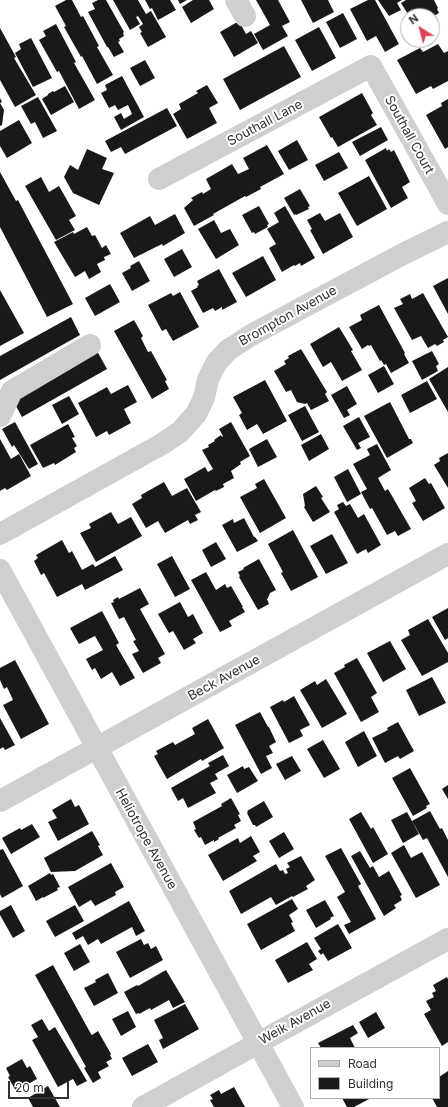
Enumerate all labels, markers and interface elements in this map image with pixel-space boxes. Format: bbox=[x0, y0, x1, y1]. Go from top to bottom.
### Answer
north arrow bbox=[400, 8, 440, 48]
text: N bbox=[406, 11, 421, 27]
street label: Southall Court bbox=[381, 93, 437, 177]
street label: Southall Lane bbox=[225, 97, 305, 149]
street label: Brompton Avenue bbox=[236, 283, 340, 349]
street label: Beck Avenue bbox=[185, 652, 263, 704]
street label: Heliotrope Avenue bbox=[112, 786, 180, 892]
street label: Weik Avenue bbox=[257, 996, 333, 1048]
legend bbox=[310, 1047, 440, 1099]
text: Road bbox=[348, 1056, 377, 1071]
scale bar bbox=[10, 1073, 71, 1099]
text: Building bbox=[348, 1076, 393, 1091]
text: 20 m bbox=[15, 1080, 44, 1095]

